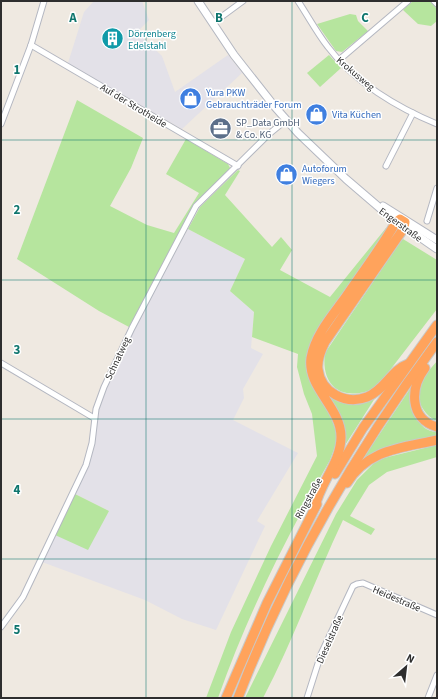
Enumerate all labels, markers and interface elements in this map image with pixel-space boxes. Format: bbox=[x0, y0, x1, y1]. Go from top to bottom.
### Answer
text: A bbox=[68, 9, 77, 27]
text: B bbox=[215, 9, 223, 27]
text: C bbox=[361, 9, 369, 27]
building icon: Dörrenberg Edelstahl bbox=[99, 26, 125, 52]
place label: Dörrenberg Edelstahl bbox=[128, 27, 176, 53]
street label: Krokusweg bbox=[333, 54, 378, 94]
text: 1 bbox=[14, 61, 21, 79]
street label: Auf der Strotheide bbox=[97, 80, 170, 131]
shop icon: Yura PKW Gebrauchträder Forum bbox=[177, 85, 203, 111]
place label: Yura PKW Gebrauchträder Forum bbox=[205, 86, 301, 112]
shop icon: Vita Küchen bbox=[303, 101, 329, 127]
place label: Vita Küchen bbox=[332, 108, 381, 122]
office icon: SP_Data GmbH & Co. KG bbox=[208, 115, 234, 141]
place label: SP_Data GmbH & Co. KG bbox=[236, 116, 300, 142]
shop icon: Autoforum Wiegers bbox=[274, 161, 300, 187]
place label: Autoforum Wiegers bbox=[302, 162, 347, 188]
text: 2 bbox=[14, 201, 21, 219]
street label: Engerstraße bbox=[376, 204, 425, 245]
street label: Schnatweg bbox=[102, 335, 134, 382]
text: 3 bbox=[14, 341, 21, 359]
street label: Ringstraße bbox=[292, 475, 326, 522]
text: 4 bbox=[14, 481, 21, 499]
street label: Heidestraße bbox=[370, 583, 423, 615]
street label: Dieselstraße bbox=[313, 613, 347, 666]
text: 5 bbox=[14, 621, 21, 639]
north arrow bbox=[386, 647, 426, 687]
text: N bbox=[404, 650, 417, 667]

